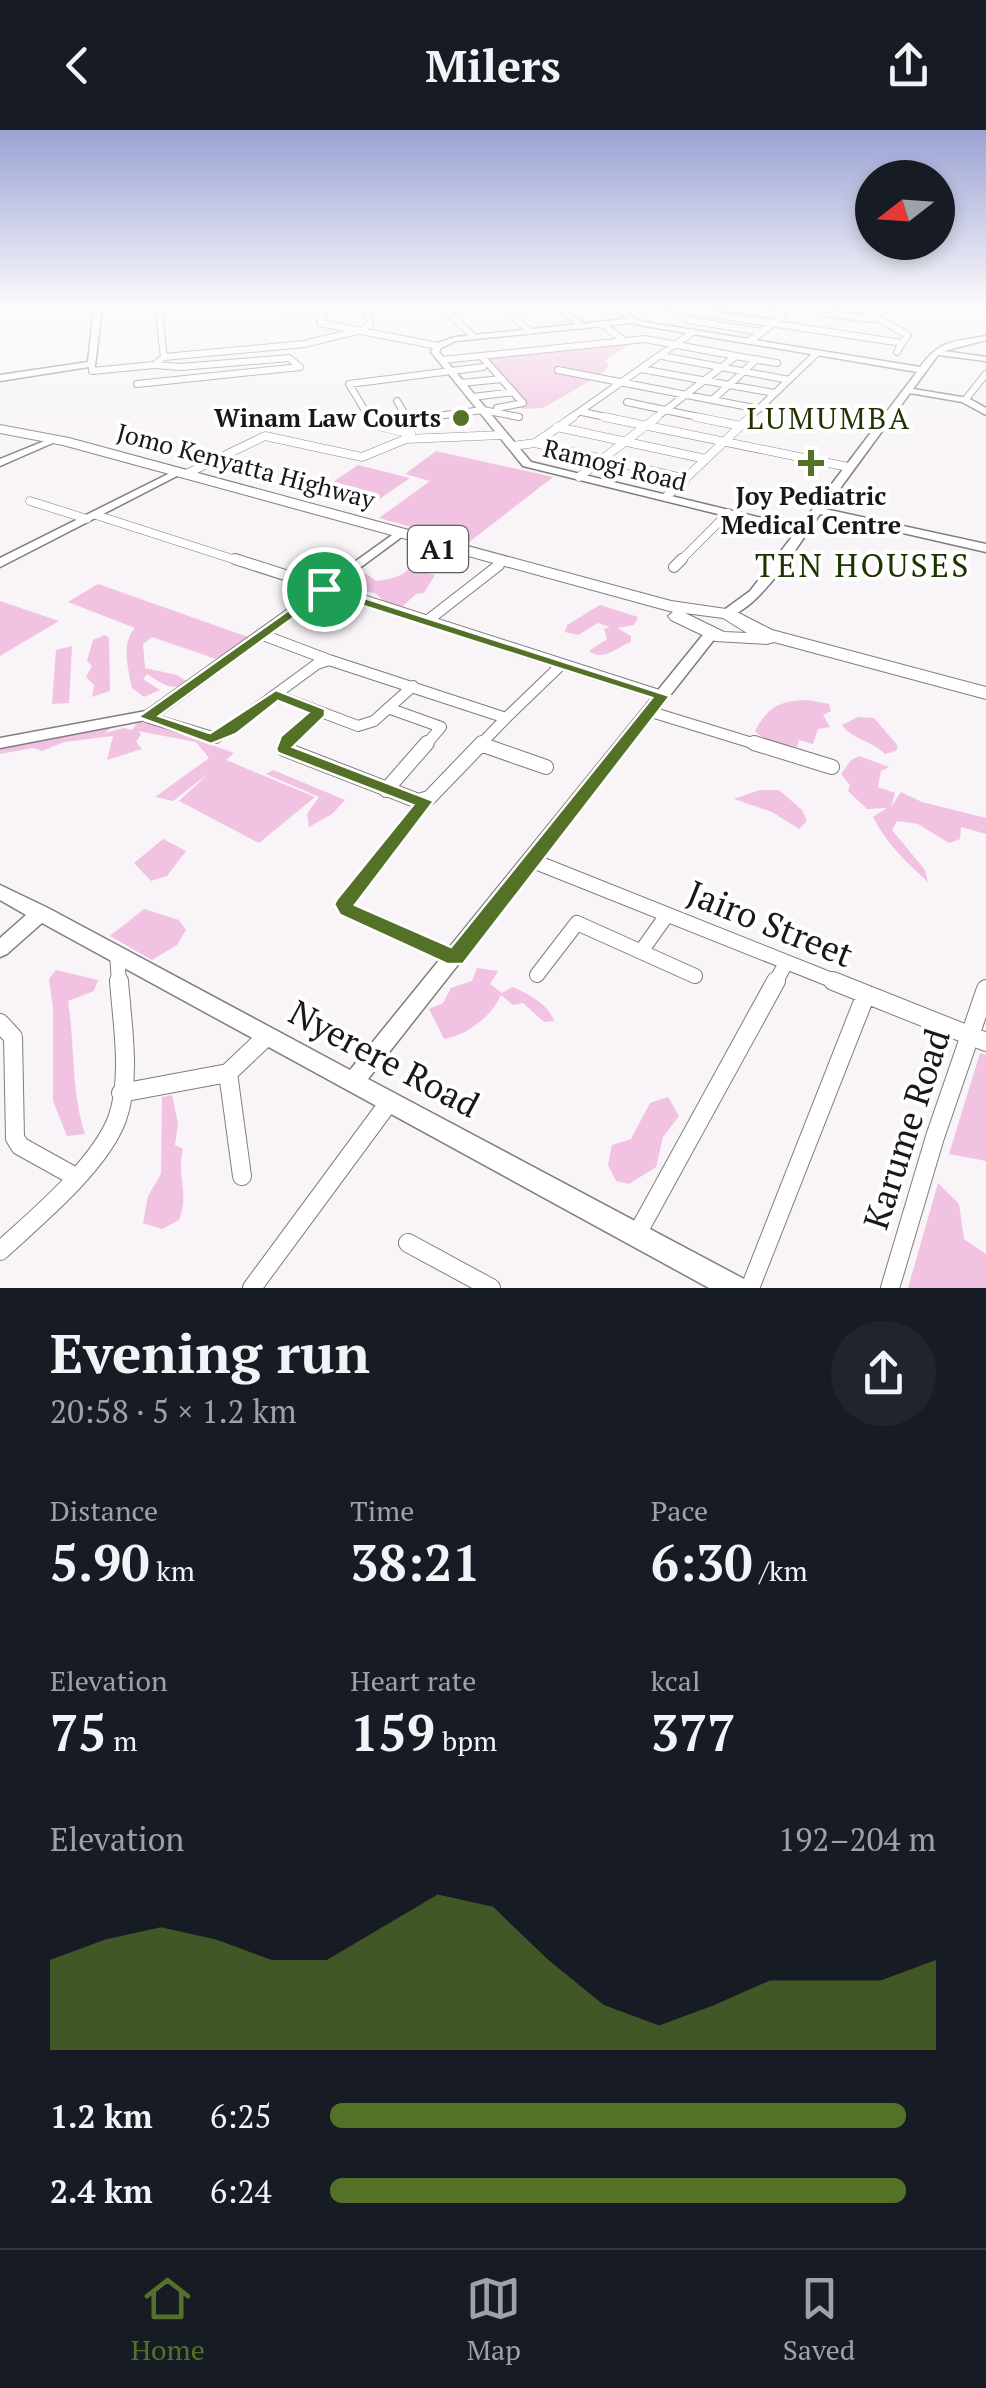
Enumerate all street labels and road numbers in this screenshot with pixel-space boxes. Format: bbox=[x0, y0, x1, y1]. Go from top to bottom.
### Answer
street label: Jomo Kenyatta Highway bbox=[114, 415, 379, 516]
street label: Ramogi Road bbox=[540, 431, 690, 498]
road number: A1 bbox=[408, 526, 468, 572]
street label: Jairo Street bbox=[681, 869, 860, 977]
street label: Nyerere Road bbox=[281, 989, 488, 1127]
street label: Karume Road bbox=[852, 1023, 960, 1235]

